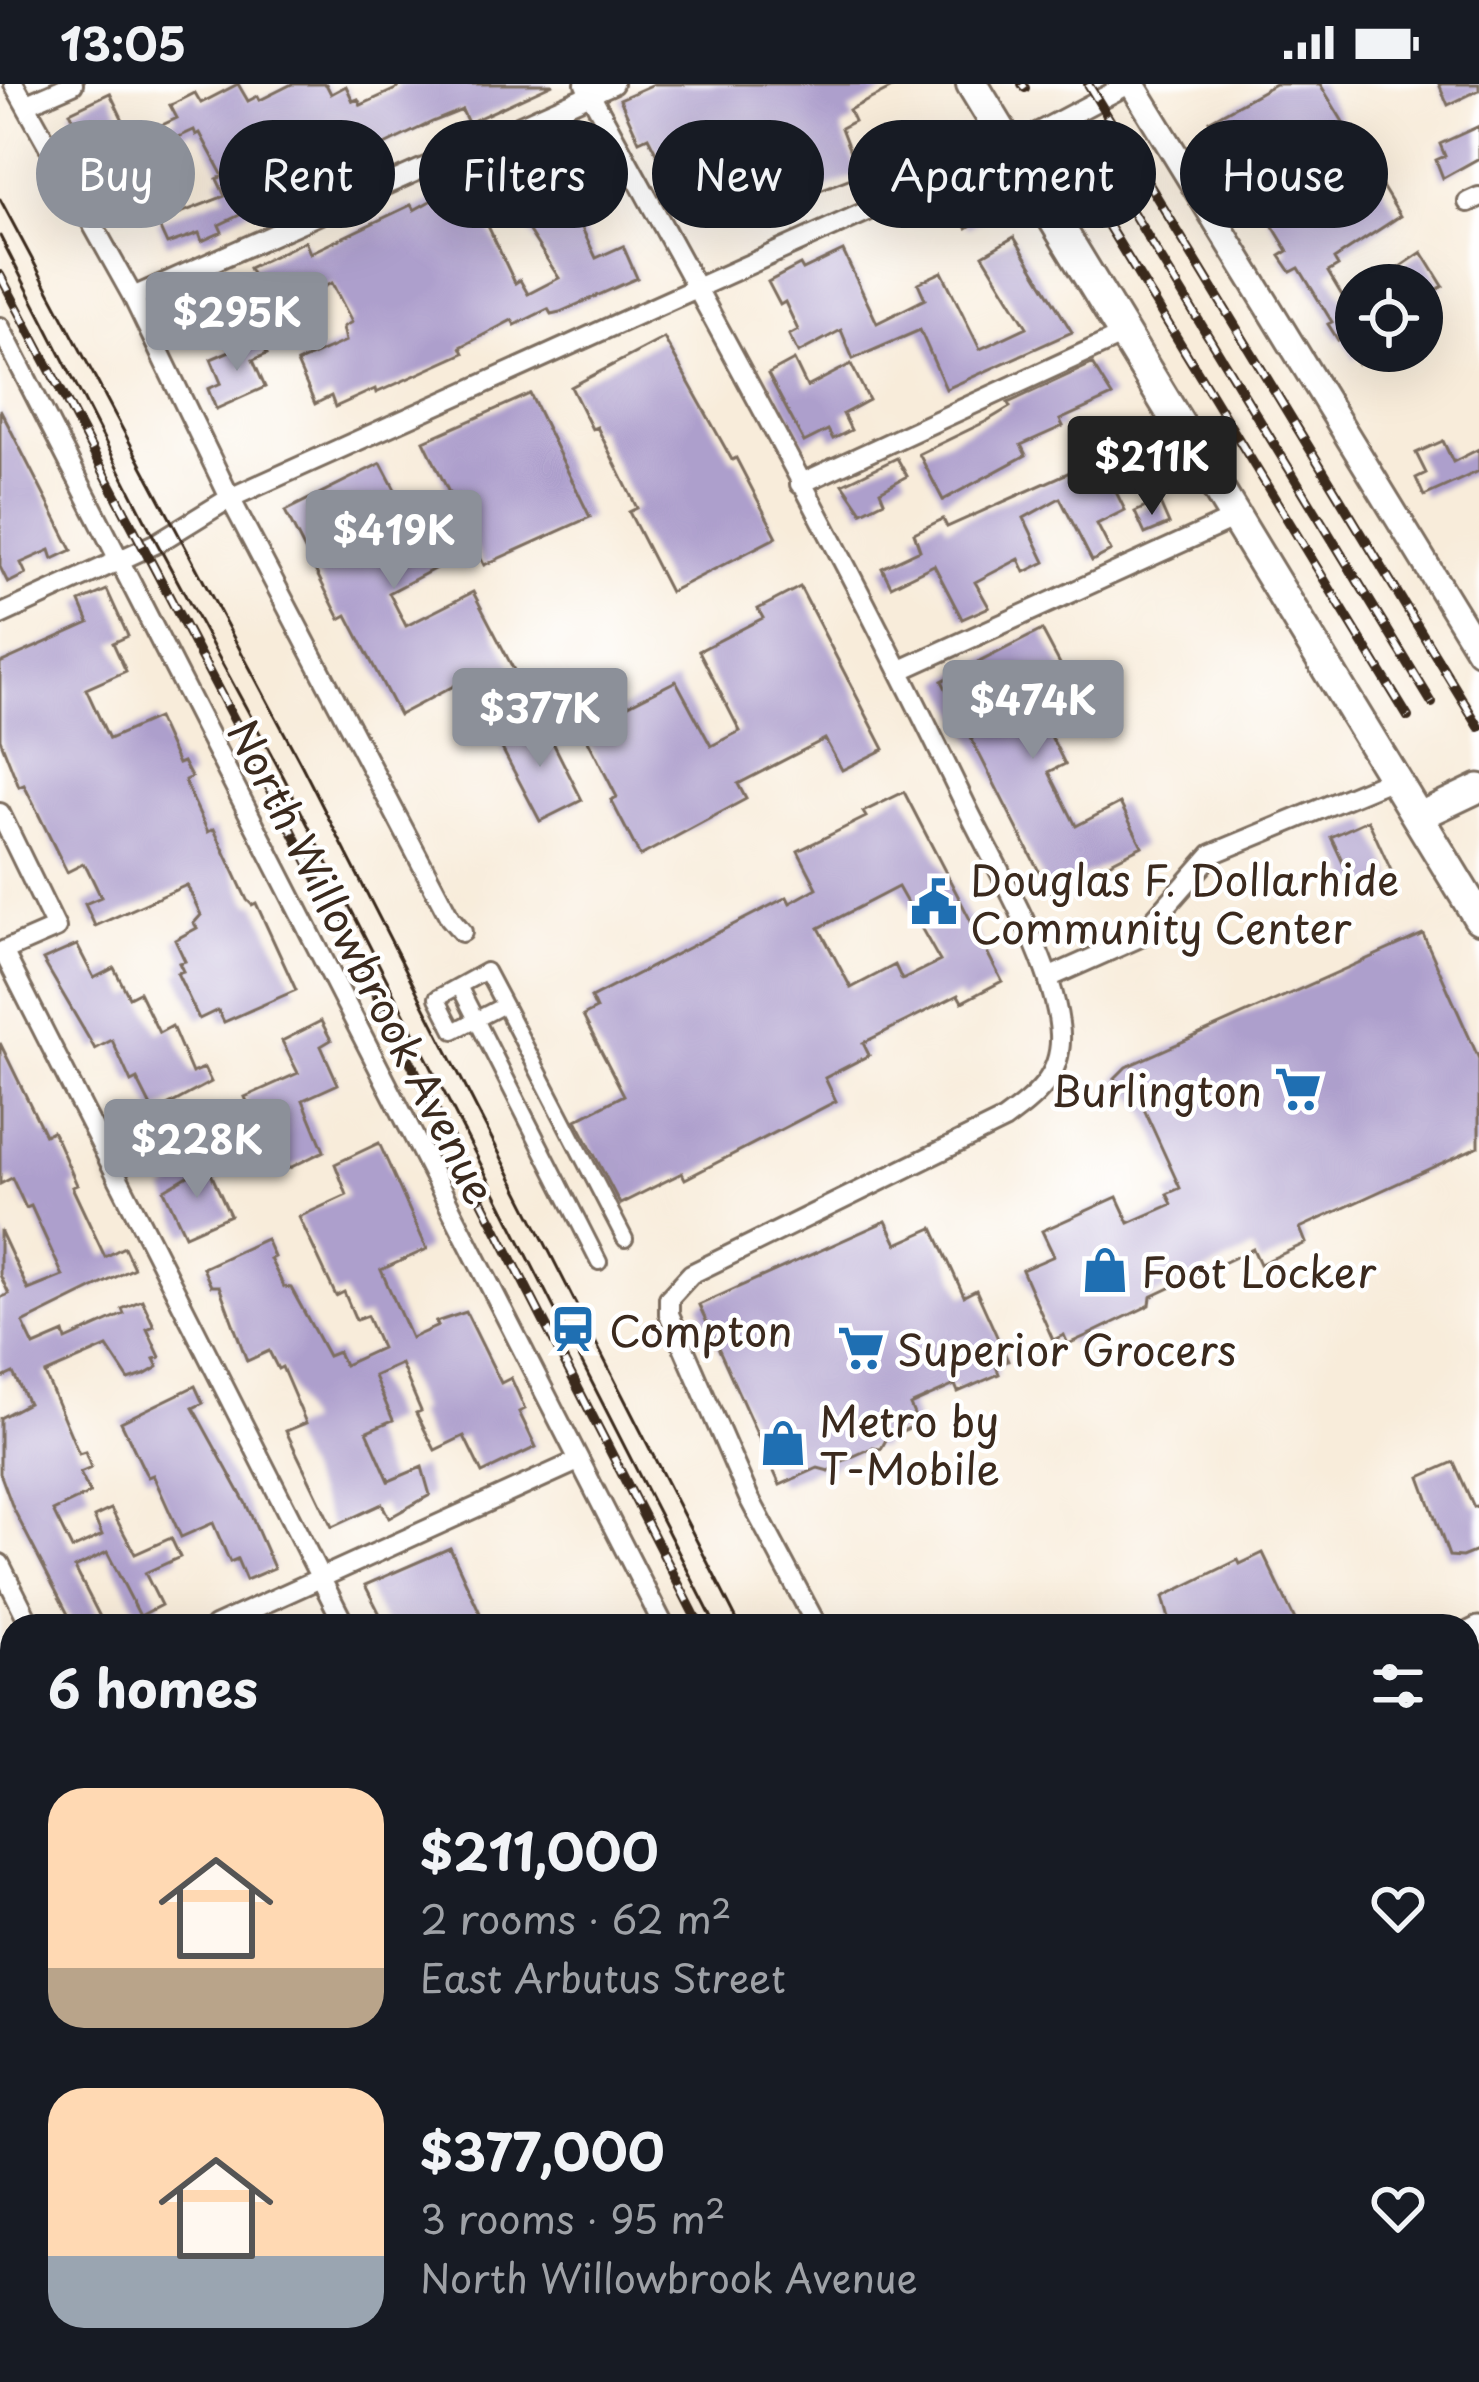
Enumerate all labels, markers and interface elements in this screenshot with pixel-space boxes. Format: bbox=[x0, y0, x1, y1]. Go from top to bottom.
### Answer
text: 13:05 bbox=[60, 8, 186, 76]
chip: Buy bbox=[36, 120, 195, 228]
chip: Rent bbox=[219, 120, 395, 228]
chip: Filters bbox=[419, 120, 628, 228]
chip: New bbox=[652, 120, 824, 228]
chip: Apartment bbox=[848, 120, 1156, 228]
chip: House bbox=[1180, 120, 1388, 228]
map controls bbox=[1335, 264, 1443, 372]
button: locate bbox=[1335, 264, 1443, 372]
pin: $295K bbox=[153, 272, 321, 374]
text: $295K bbox=[173, 281, 301, 340]
pin: $211K bbox=[1068, 416, 1236, 518]
text: $211K bbox=[1095, 425, 1209, 484]
pin: $419K bbox=[310, 490, 478, 592]
text: $419K bbox=[333, 499, 455, 558]
pin: $474K bbox=[949, 660, 1117, 762]
pin: $377K bbox=[456, 668, 624, 770]
text: $474K bbox=[970, 669, 1096, 728]
text: $377K bbox=[479, 677, 601, 736]
street label: North Willowbrook Avenue bbox=[213, 708, 513, 1214]
place label: Douglas F. Dollarhide Community Center bbox=[970, 847, 1399, 958]
public building icon: Douglas F. Dollarhide Community Center bbox=[909, 877, 959, 927]
place label: Burlington bbox=[1051, 1058, 1262, 1121]
supermarket icon: Burlington bbox=[1273, 1064, 1323, 1114]
pin: $228K bbox=[113, 1099, 281, 1201]
text: $228K bbox=[131, 1108, 263, 1167]
place label: Foot Locker bbox=[1141, 1239, 1377, 1302]
shop icon: Foot Locker bbox=[1080, 1245, 1130, 1295]
place label: Compton bbox=[609, 1298, 793, 1361]
station icon: Compton bbox=[548, 1304, 598, 1354]
place label: Superior Grocers bbox=[897, 1317, 1237, 1380]
supermarket icon: Superior Grocers bbox=[836, 1323, 886, 1373]
place label: Metro by T-Mobile bbox=[819, 1388, 1000, 1499]
shop icon: Metro by T-Mobile bbox=[758, 1418, 808, 1468]
text: 6 homes bbox=[48, 1648, 258, 1725]
icon: filters bbox=[1365, 1653, 1431, 1719]
text: $211,000 bbox=[420, 1811, 659, 1888]
icon: home bbox=[144, 1836, 288, 1980]
icon: heart bbox=[1365, 1875, 1431, 1941]
text: 2 rooms · 62 m² bbox=[420, 1888, 732, 1947]
text: East Arbutus Street bbox=[420, 1947, 786, 2006]
text: $377,000 bbox=[420, 2111, 665, 2188]
icon: home bbox=[144, 2136, 288, 2280]
icon: heart bbox=[1365, 2175, 1431, 2241]
text: 3 rooms · 95 m² bbox=[420, 2188, 726, 2247]
text: North Willowbrook Avenue bbox=[420, 2247, 918, 2306]

